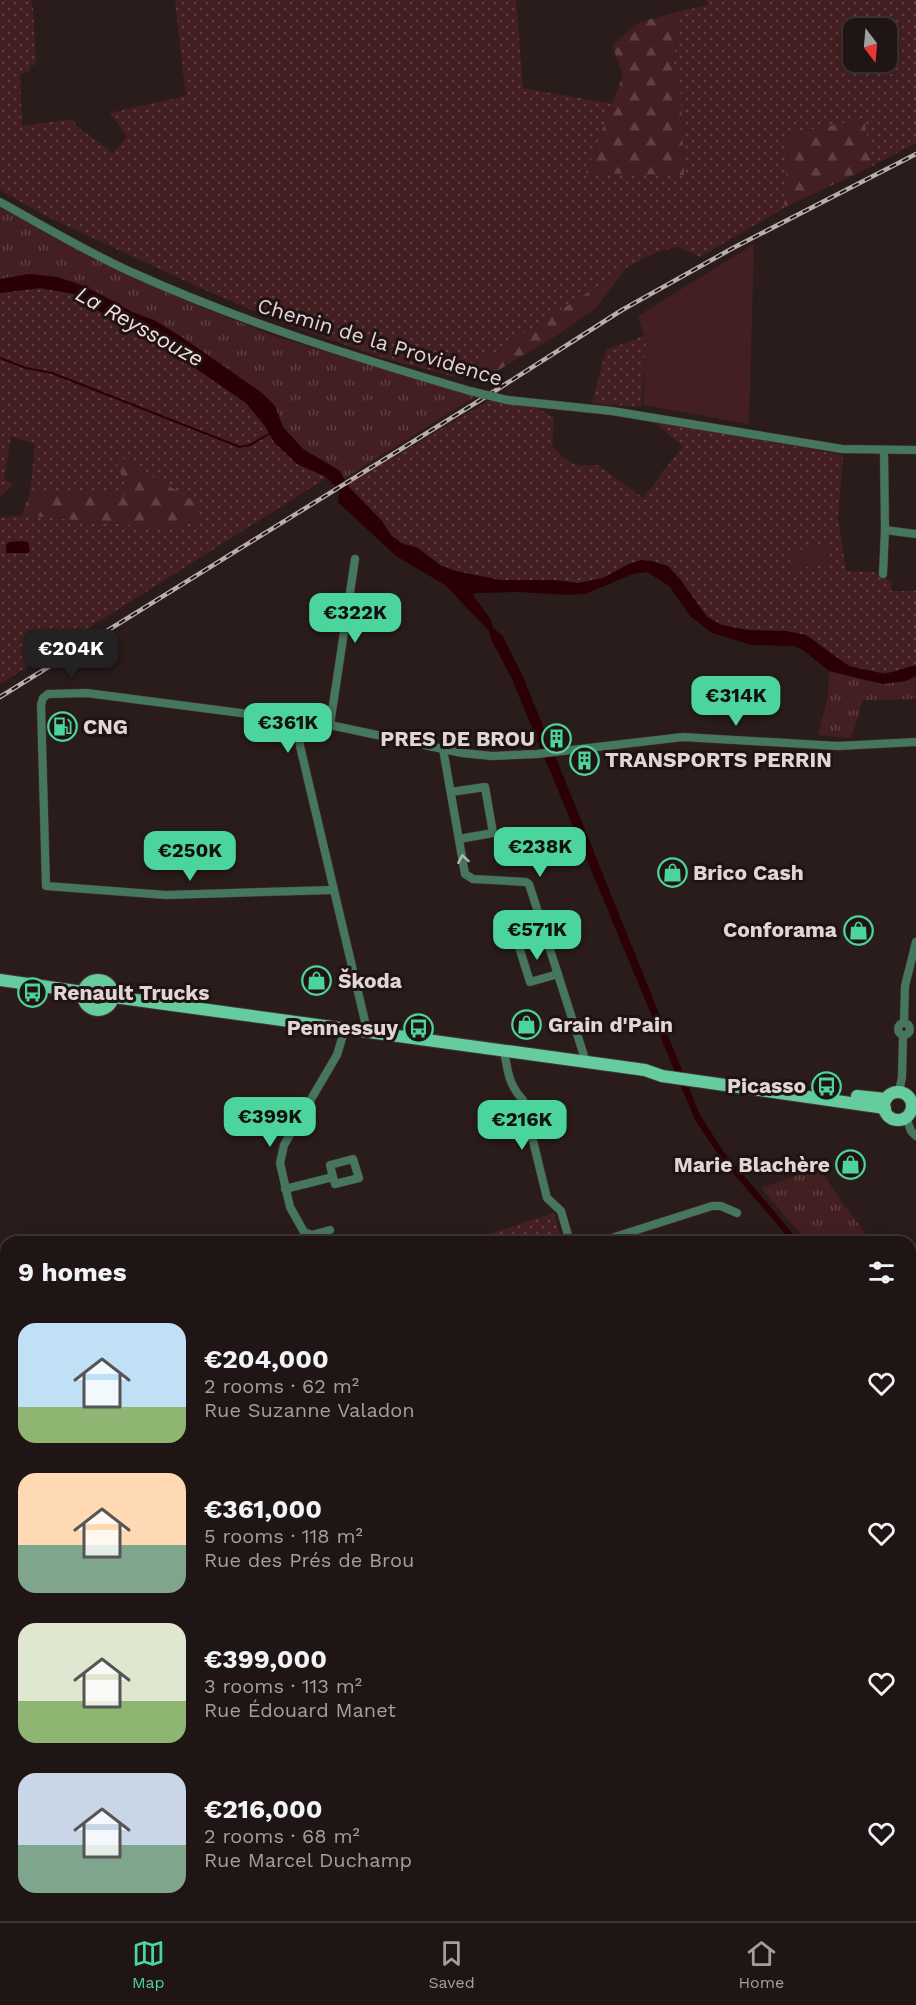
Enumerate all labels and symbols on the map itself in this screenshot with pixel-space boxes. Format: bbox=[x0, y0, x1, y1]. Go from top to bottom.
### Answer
north arrow bbox=[843, 18, 897, 72]
water label: La Reyssouze bbox=[72, 281, 208, 372]
street label: Chemin de la Providence bbox=[255, 292, 506, 391]
pin: €322K bbox=[313, 593, 397, 644]
pin: €204K bbox=[29, 629, 113, 680]
pin: €314K bbox=[694, 676, 778, 727]
pin: €361K bbox=[246, 703, 330, 754]
fuel station icon: CNG bbox=[46, 711, 78, 743]
place label: CNG bbox=[83, 714, 128, 739]
building icon: PRES DE BROU bbox=[540, 723, 572, 755]
place label: PRES DE BROU bbox=[380, 726, 535, 751]
building icon: TRANSPORTS PERRIN bbox=[568, 744, 600, 776]
place label: TRANSPORTS PERRIN bbox=[605, 747, 832, 772]
pin: €238K bbox=[498, 827, 582, 878]
pin: €250K bbox=[148, 831, 232, 882]
one-way arrow bbox=[457, 854, 469, 863]
shop icon: Brico Cash bbox=[656, 857, 688, 889]
place label: Brico Cash bbox=[693, 860, 804, 885]
pin: €571K bbox=[495, 910, 579, 961]
shop icon: Conforama bbox=[842, 914, 874, 946]
place label: Conforama bbox=[723, 917, 838, 942]
shop icon: Škoda bbox=[301, 965, 333, 997]
place label: Škoda bbox=[338, 968, 403, 993]
bus stop icon: Renault Trucks bbox=[16, 977, 48, 1009]
place label: Renault Trucks bbox=[53, 980, 209, 1005]
shop icon: Grain d'Pain bbox=[511, 1009, 543, 1041]
bus stop icon: Pennessuy bbox=[403, 1012, 435, 1044]
place label: Grain d'Pain bbox=[548, 1012, 673, 1037]
place label: Pennessuy bbox=[287, 1015, 398, 1040]
bus stop icon: Picasso bbox=[811, 1070, 843, 1102]
place label: Picasso bbox=[727, 1073, 806, 1098]
pin: €399K bbox=[228, 1097, 312, 1148]
pin: €216K bbox=[480, 1100, 564, 1151]
shop icon: Marie Blachère bbox=[835, 1149, 867, 1181]
place label: Marie Blachère bbox=[674, 1152, 830, 1177]

